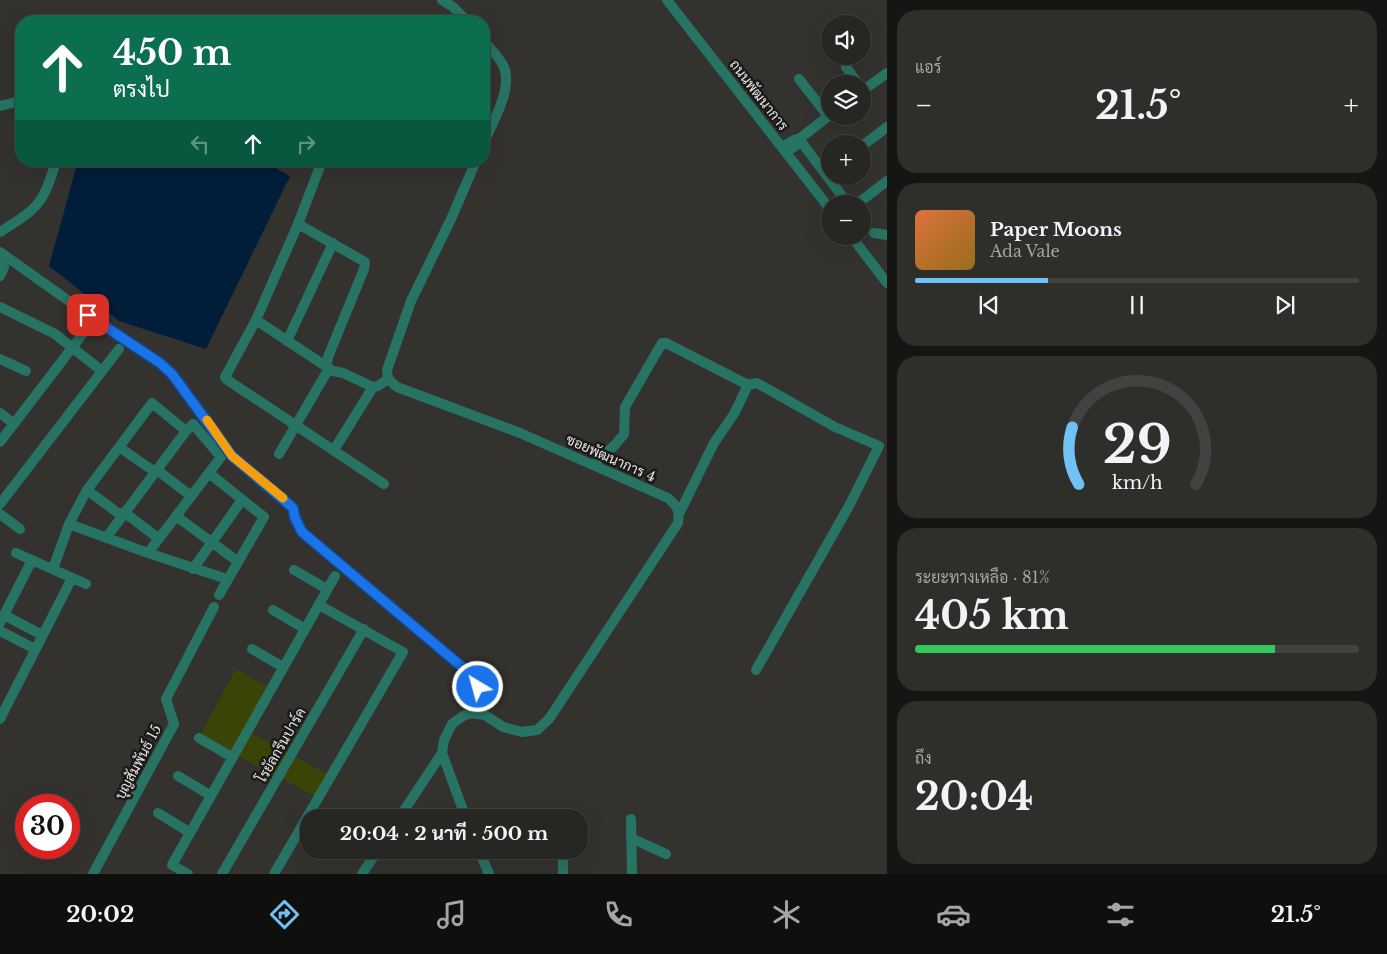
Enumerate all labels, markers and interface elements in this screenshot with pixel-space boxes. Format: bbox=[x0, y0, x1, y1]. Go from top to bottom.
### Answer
map controls bbox=[821, 15, 871, 245]
button: sound bbox=[821, 15, 871, 65]
text: 450 m bbox=[113, 31, 232, 74]
icon: ahead bbox=[30, 35, 95, 100]
street label: ถนนพัฒนาการ bbox=[726, 56, 792, 134]
text: แอร์ bbox=[915, 57, 941, 77]
button: layers bbox=[821, 75, 871, 125]
text: ตรงไป bbox=[113, 76, 170, 103]
text: 21.5° bbox=[1095, 82, 1181, 129]
text: − bbox=[915, 88, 933, 123]
text: + bbox=[1344, 88, 1359, 123]
icon: left bbox=[186, 130, 214, 158]
icon: ahead bbox=[239, 130, 267, 158]
icon: right bbox=[292, 130, 320, 158]
button: + bbox=[821, 135, 871, 185]
button: − bbox=[821, 195, 871, 245]
text: Paper Moons bbox=[990, 218, 1122, 241]
text: Ada Vale bbox=[990, 241, 1060, 261]
icon: previous bbox=[975, 291, 1003, 319]
icon: pause bbox=[1123, 291, 1151, 319]
icon: next bbox=[1271, 291, 1299, 319]
pin bbox=[67, 294, 109, 336]
icon: arrive bbox=[74, 301, 102, 329]
text: 29 bbox=[1103, 413, 1171, 477]
street label: ซอยพัฒนาการ 4 bbox=[563, 430, 659, 486]
text: km/h bbox=[1112, 472, 1162, 494]
text: ระยะทางเหลือ · 81% bbox=[915, 567, 1050, 587]
text: 405 km bbox=[915, 592, 1069, 639]
position arrow bbox=[451, 660, 503, 712]
street label: โรยัลกรีนปาร์ค bbox=[252, 704, 310, 786]
street label: บุญสัมพันธ์ 15 bbox=[111, 721, 166, 803]
text: ถึง bbox=[915, 748, 932, 768]
text: 20:04 bbox=[915, 773, 1033, 820]
speed limit sign: 30 bbox=[15, 794, 80, 859]
text: 20:04 · 2 นาที · 500 m bbox=[340, 822, 548, 845]
icon: directions bbox=[267, 897, 302, 932]
icon: music bbox=[434, 897, 469, 932]
icon: phone bbox=[601, 897, 636, 932]
icon: climate bbox=[769, 897, 804, 932]
icon: car bbox=[936, 897, 971, 932]
icon: filters bbox=[1103, 897, 1138, 932]
text: 20:02 bbox=[66, 901, 134, 928]
text: 21.5° bbox=[1271, 901, 1321, 928]

